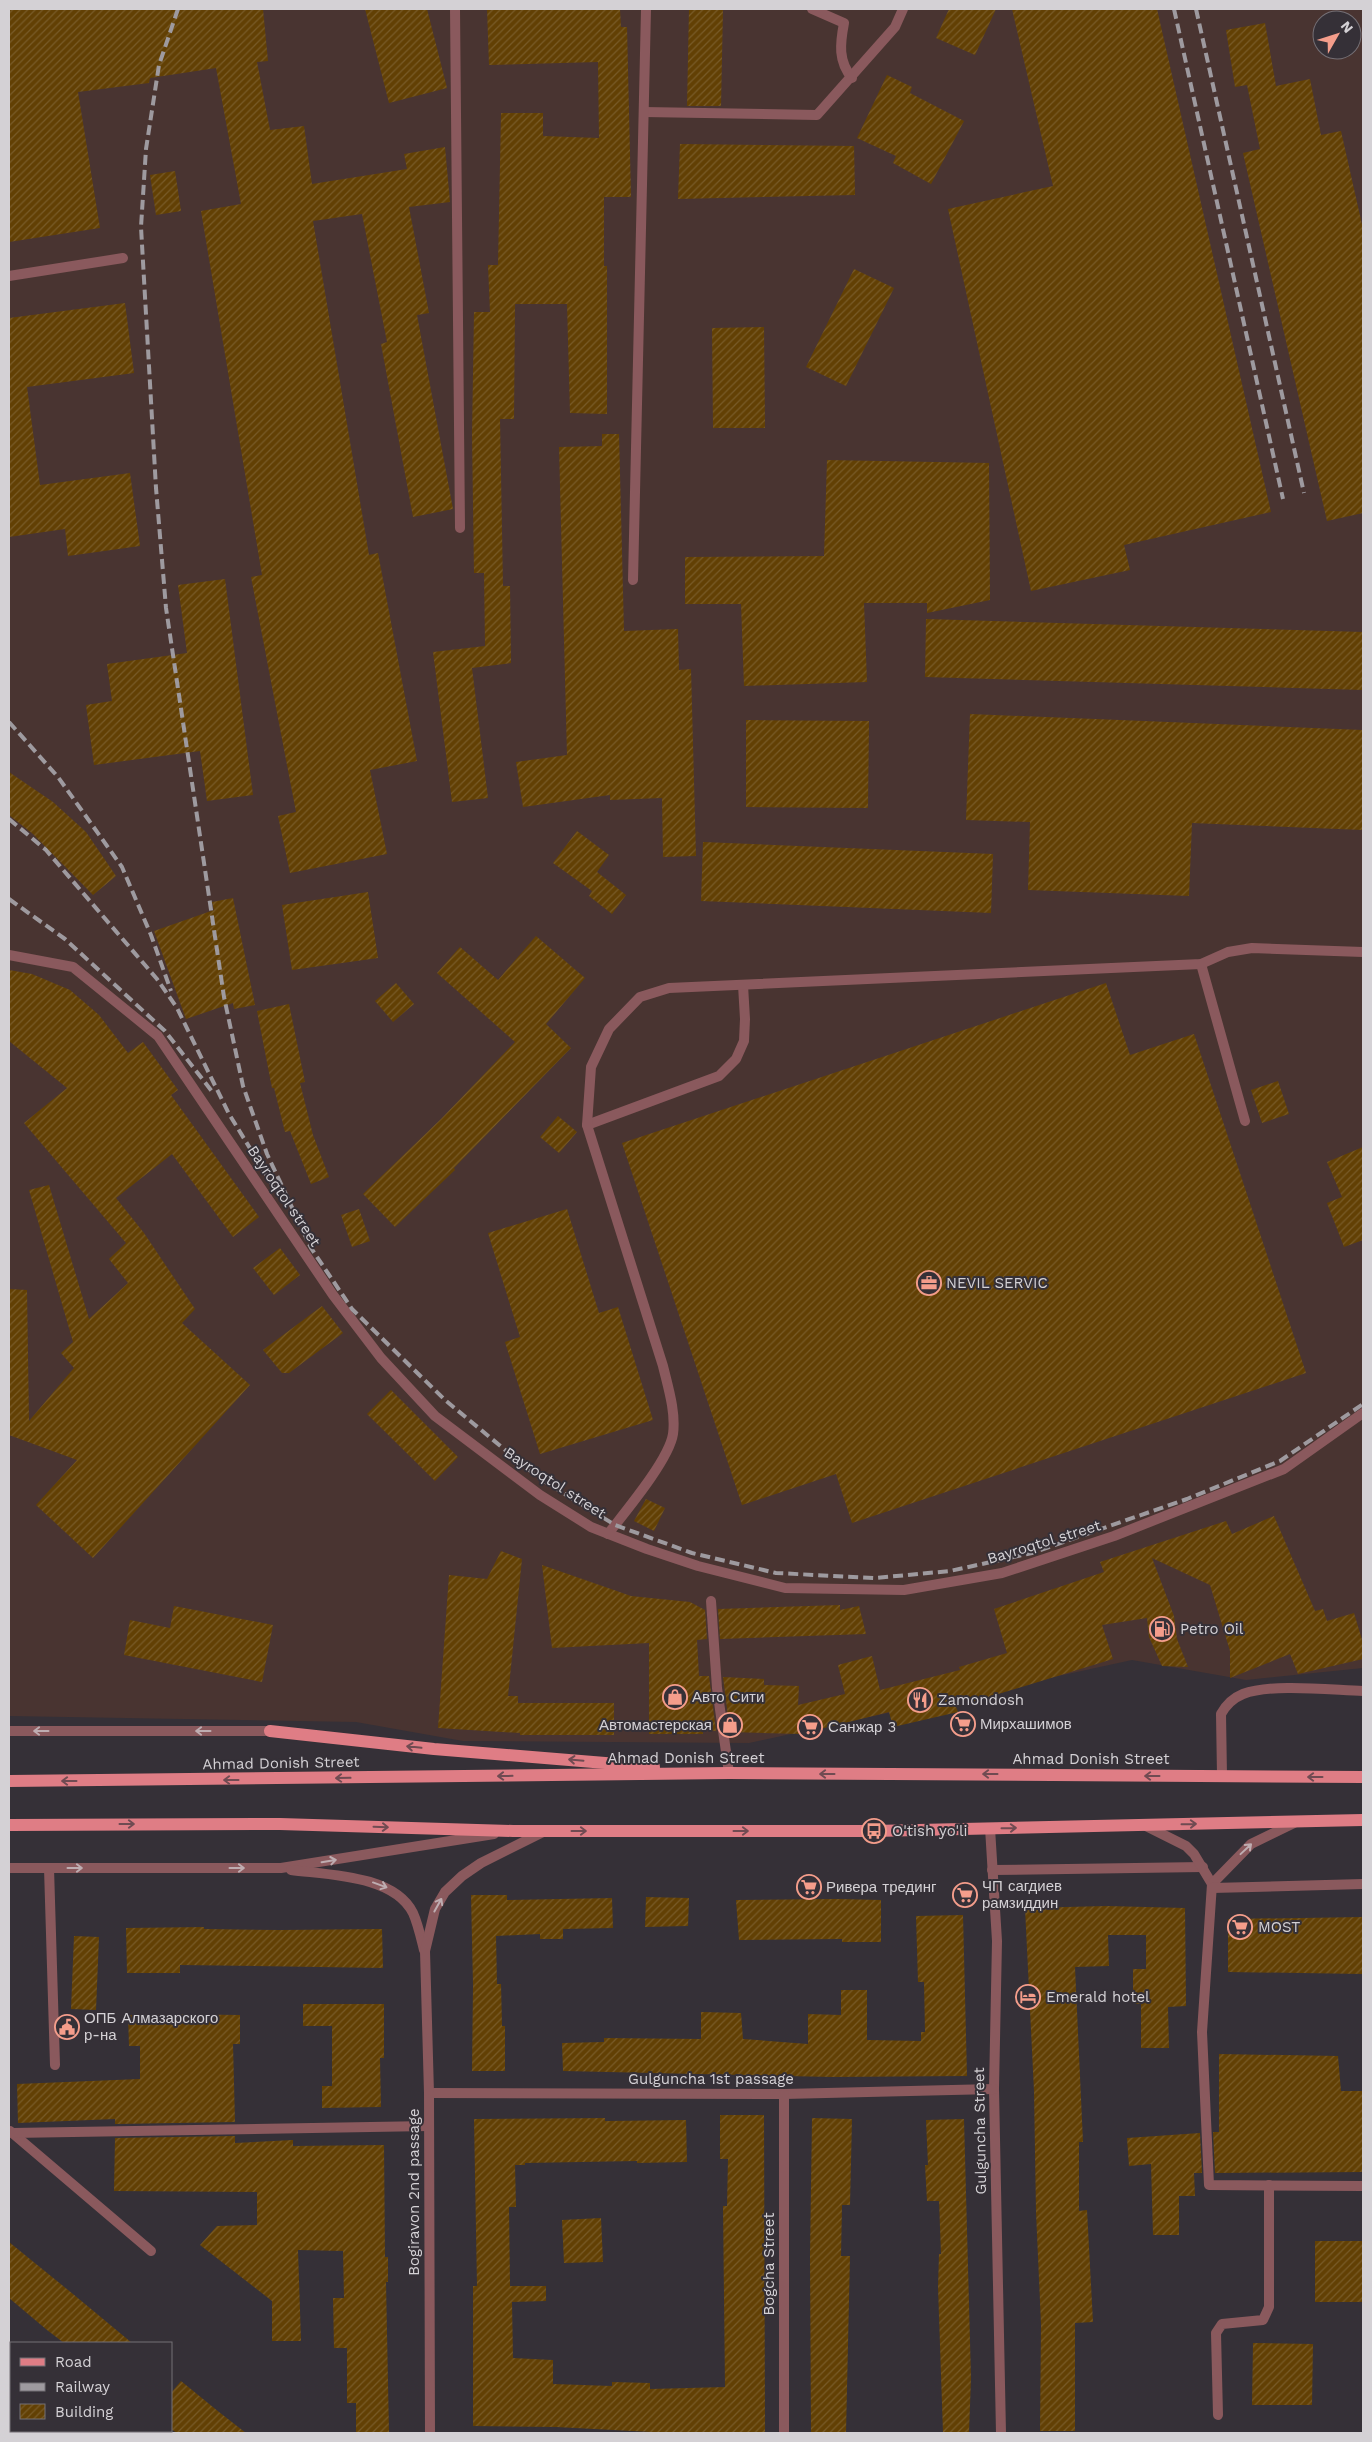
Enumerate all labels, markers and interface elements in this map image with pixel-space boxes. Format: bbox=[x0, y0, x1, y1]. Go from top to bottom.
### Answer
north arrow bbox=[1312, 10, 1362, 60]
text: N bbox=[1338, 18, 1357, 36]
street label: Bayroqtol street bbox=[244, 1142, 325, 1250]
office icon: NEVIL SERVIC bbox=[916, 1270, 942, 1296]
place label: NEVIL SERVIC bbox=[946, 1274, 1048, 1292]
street label: Bayroqtol street bbox=[501, 1443, 610, 1523]
street label: Bayroqtol street bbox=[985, 1516, 1104, 1568]
fuel station icon: Petro Oil bbox=[1149, 1616, 1175, 1642]
place label: Petro Oil bbox=[1180, 1620, 1244, 1638]
shop icon: Авто Сити bbox=[662, 1684, 688, 1710]
restaurant icon: Zamondosh bbox=[907, 1687, 933, 1713]
place label: Авто Сити bbox=[692, 1688, 764, 1706]
place label: Zamondosh bbox=[938, 1691, 1024, 1709]
supermarket icon: Мирхашимов bbox=[950, 1711, 976, 1737]
shop icon: Автомастерская bbox=[717, 1712, 743, 1738]
supermarket icon: Санжар 3 bbox=[797, 1714, 823, 1740]
place label: Мирхашимов bbox=[980, 1715, 1072, 1733]
place label: Автомастерская bbox=[599, 1716, 712, 1734]
place label: Санжар 3 bbox=[828, 1718, 896, 1736]
one-way arrow bbox=[33, 1726, 50, 1736]
one-way arrow bbox=[196, 1726, 212, 1736]
one-way arrow bbox=[406, 1742, 422, 1752]
street label: Ahmad Donish Street bbox=[607, 1749, 765, 1767]
street label: Ahmad Donish Street bbox=[1012, 1750, 1170, 1768]
street label: Ahmad Donish Street bbox=[202, 1753, 360, 1773]
one-way arrow bbox=[568, 1756, 584, 1765]
one-way arrow bbox=[819, 1769, 836, 1779]
one-way arrow bbox=[982, 1770, 998, 1779]
one-way arrow bbox=[497, 1771, 514, 1781]
one-way arrow bbox=[1144, 1771, 1160, 1781]
one-way arrow bbox=[1307, 1772, 1323, 1782]
one-way arrow bbox=[335, 1774, 351, 1783]
one-way arrow bbox=[223, 1775, 240, 1785]
one-way arrow bbox=[61, 1776, 77, 1786]
bus stop icon: O'tish yo'li bbox=[861, 1818, 887, 1844]
one-way arrow bbox=[119, 1819, 135, 1829]
one-way arrow bbox=[1180, 1819, 1197, 1829]
one-way arrow bbox=[373, 1822, 389, 1832]
place label: O'tish yo'li bbox=[892, 1822, 968, 1840]
one-way arrow bbox=[1001, 1823, 1017, 1832]
one-way arrow bbox=[570, 1826, 587, 1836]
one-way arrow bbox=[733, 1826, 749, 1836]
one-way arrow bbox=[1240, 1843, 1253, 1855]
one-way arrow bbox=[320, 1855, 336, 1865]
one-way arrow bbox=[66, 1863, 83, 1873]
one-way arrow bbox=[229, 1863, 245, 1873]
supermarket icon: Ривера трединг bbox=[796, 1874, 822, 1900]
place label: ЧП сагдиев рамзиддин bbox=[982, 1877, 1062, 1912]
place label: Ривера трединг bbox=[826, 1878, 937, 1896]
one-way arrow bbox=[372, 1881, 387, 1890]
supermarket icon: ЧП сагдиев рамзиддин bbox=[952, 1882, 978, 1908]
one-way arrow bbox=[433, 1897, 443, 1912]
supermarket icon: MOST bbox=[1227, 1914, 1253, 1940]
place label: MOST bbox=[1258, 1918, 1300, 1936]
hotel icon: Emerald hotel bbox=[1015, 1984, 1041, 2010]
place label: Emerald hotel bbox=[1046, 1988, 1150, 2006]
place label: ОПБ Алмазарского р-на bbox=[84, 2009, 218, 2044]
public building icon: ОПБ Алмазарского р-на bbox=[54, 2014, 80, 2040]
street label: Gulguncha Street bbox=[970, 2066, 990, 2195]
street label: Gulguncha 1st passage bbox=[628, 2070, 794, 2088]
street label: Bogiravon 2nd passage bbox=[405, 2108, 423, 2276]
street label: Bogcha Street bbox=[760, 2212, 778, 2315]
legend bbox=[10, 2342, 172, 2432]
text: Road bbox=[55, 2353, 92, 2371]
text: Railway bbox=[55, 2378, 110, 2396]
text: Building bbox=[55, 2403, 113, 2421]

